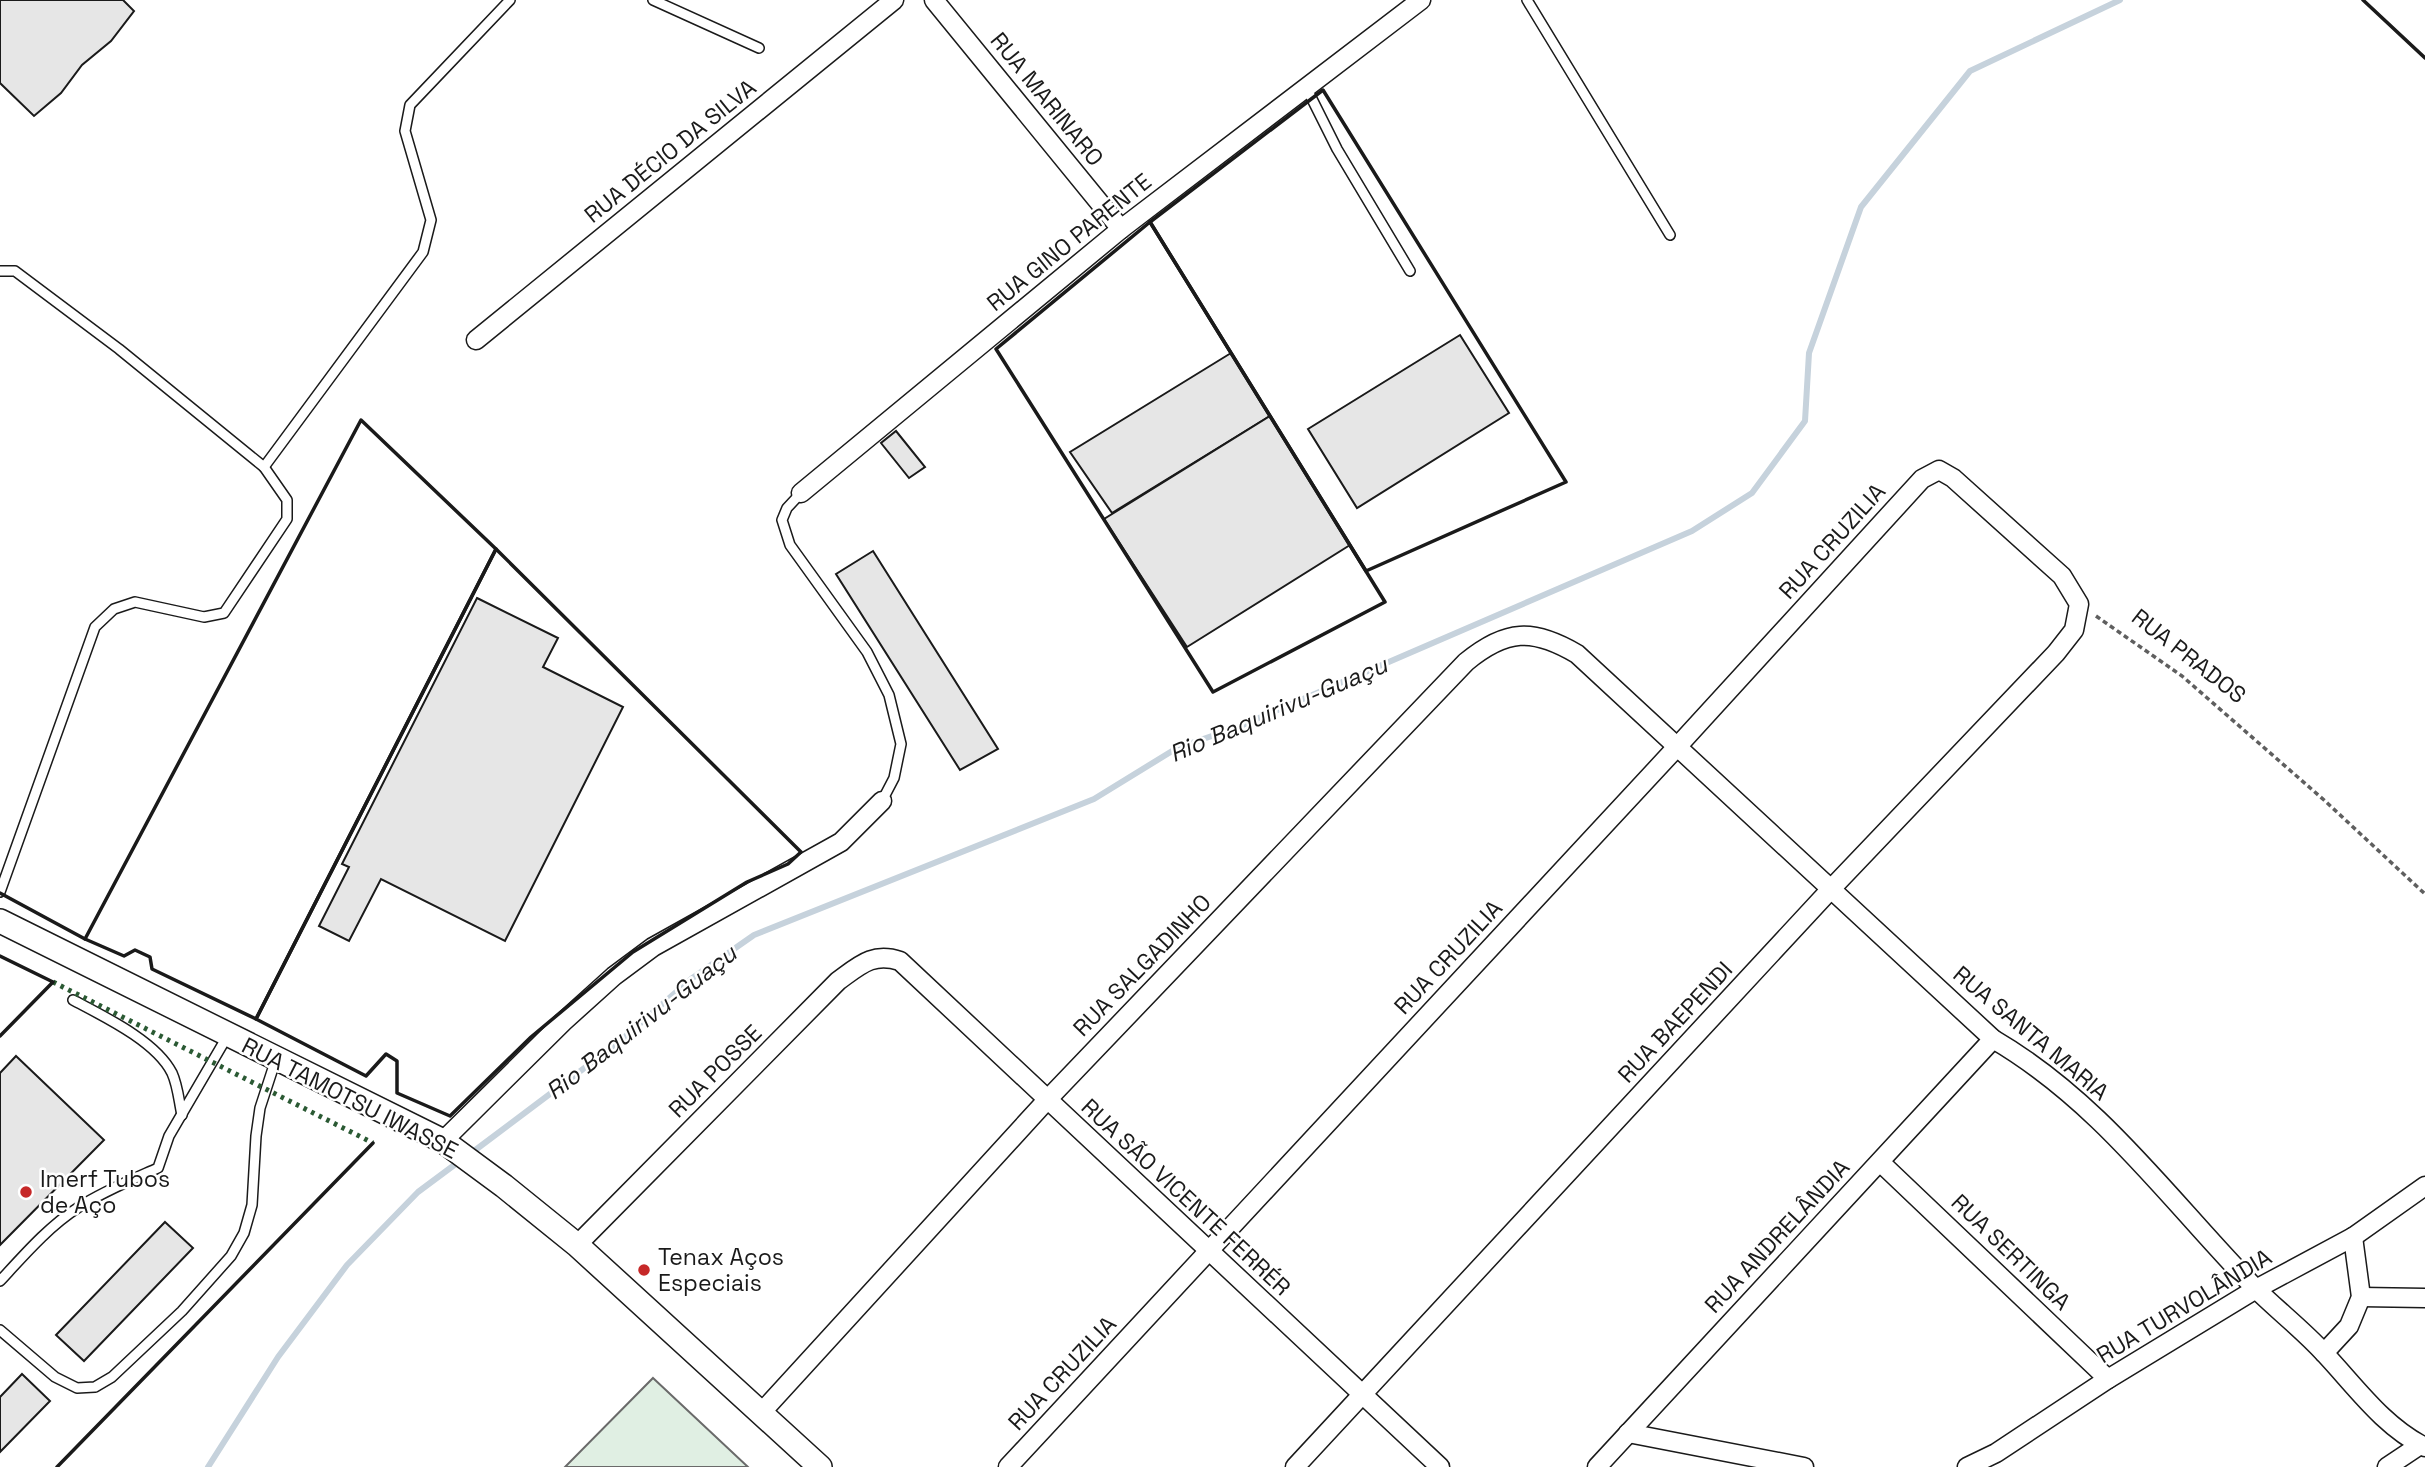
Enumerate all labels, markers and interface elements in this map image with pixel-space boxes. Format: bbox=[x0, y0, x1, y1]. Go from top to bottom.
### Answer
street label: RUA MARINARO bbox=[984, 26, 1110, 172]
street label: RUA DÉCIO DA SILVA bbox=[578, 72, 762, 230]
street label: RUA GINO PARENTE bbox=[981, 166, 1157, 318]
street label: RUA CRUZILIA bbox=[1772, 477, 1892, 605]
street label: RUA PRADOS bbox=[2126, 602, 2252, 710]
water label: Rio Baquirivu-Guaçu bbox=[1164, 649, 1393, 769]
street label: RUA SALGADINHO bbox=[1066, 887, 1218, 1043]
street label: RUA CRUZILIA bbox=[1387, 893, 1509, 1021]
water label: Rio Baquirivu-Guaçu bbox=[539, 937, 744, 1106]
street label: RUA BAEPENDI bbox=[1611, 955, 1739, 1089]
street label: RUA SANTA MARIA bbox=[1947, 959, 2115, 1107]
street label: RUA POSSE bbox=[662, 1018, 768, 1124]
street label: RUA TAMOTSU IWASSE bbox=[237, 1030, 463, 1166]
street label: RUA SÃO VICENTE FERRÉR bbox=[1075, 1092, 1297, 1302]
street label: RUA ANDRELÂNDIA bbox=[1698, 1153, 1856, 1319]
place label: Imerf Tubos de Aço bbox=[40, 1164, 170, 1220]
marker: Imerf Tubos de Aço bbox=[18, 1184, 34, 1200]
street label: RUA SERTINGA bbox=[1945, 1187, 2077, 1317]
place label: Tenax Aços Especiais bbox=[658, 1242, 784, 1298]
street label: RUA TURVOLÂNDIA bbox=[2091, 1242, 2277, 1370]
marker: Tenax Aços Especiais bbox=[636, 1262, 652, 1278]
street label: RUA CRUZILIA bbox=[1001, 1309, 1123, 1437]

